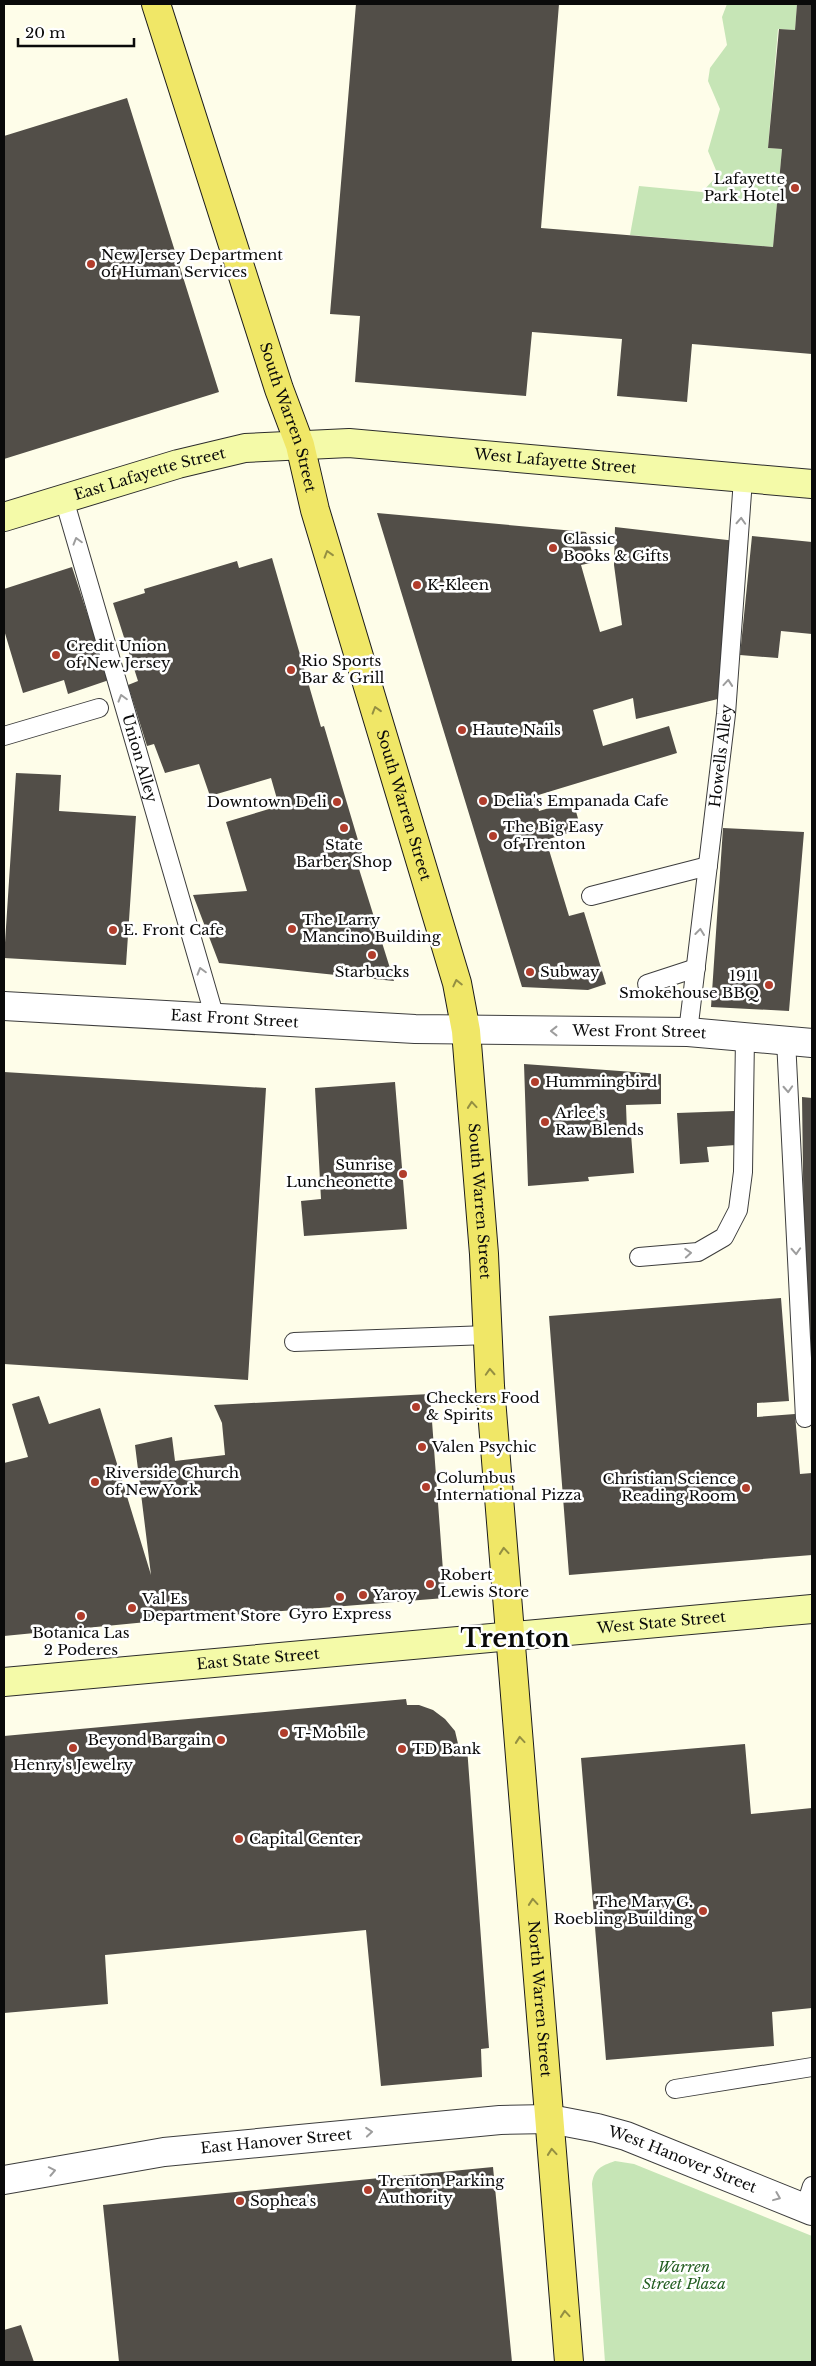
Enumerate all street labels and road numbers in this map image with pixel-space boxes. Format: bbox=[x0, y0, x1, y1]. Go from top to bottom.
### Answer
street label: South Warren Street bbox=[256, 340, 321, 494]
street label: East Lafayette Street bbox=[72, 443, 228, 504]
street label: West Lafayette Street bbox=[473, 444, 638, 477]
street label: Howells Alley bbox=[705, 703, 736, 809]
street label: Union Alley bbox=[118, 712, 162, 805]
street label: South Warren Street bbox=[373, 727, 436, 883]
street label: East Front Street bbox=[170, 1005, 300, 1031]
street label: West Front Street bbox=[571, 1021, 708, 1043]
street label: South Warren Street bbox=[464, 1122, 495, 1280]
street label: West State Street bbox=[595, 1607, 727, 1637]
street label: East State Street bbox=[196, 1644, 321, 1674]
street label: North Warren Street bbox=[524, 1920, 556, 2078]
street label: West Hanover Street bbox=[606, 2121, 760, 2197]
street label: East Hanover Street bbox=[200, 2124, 353, 2157]

